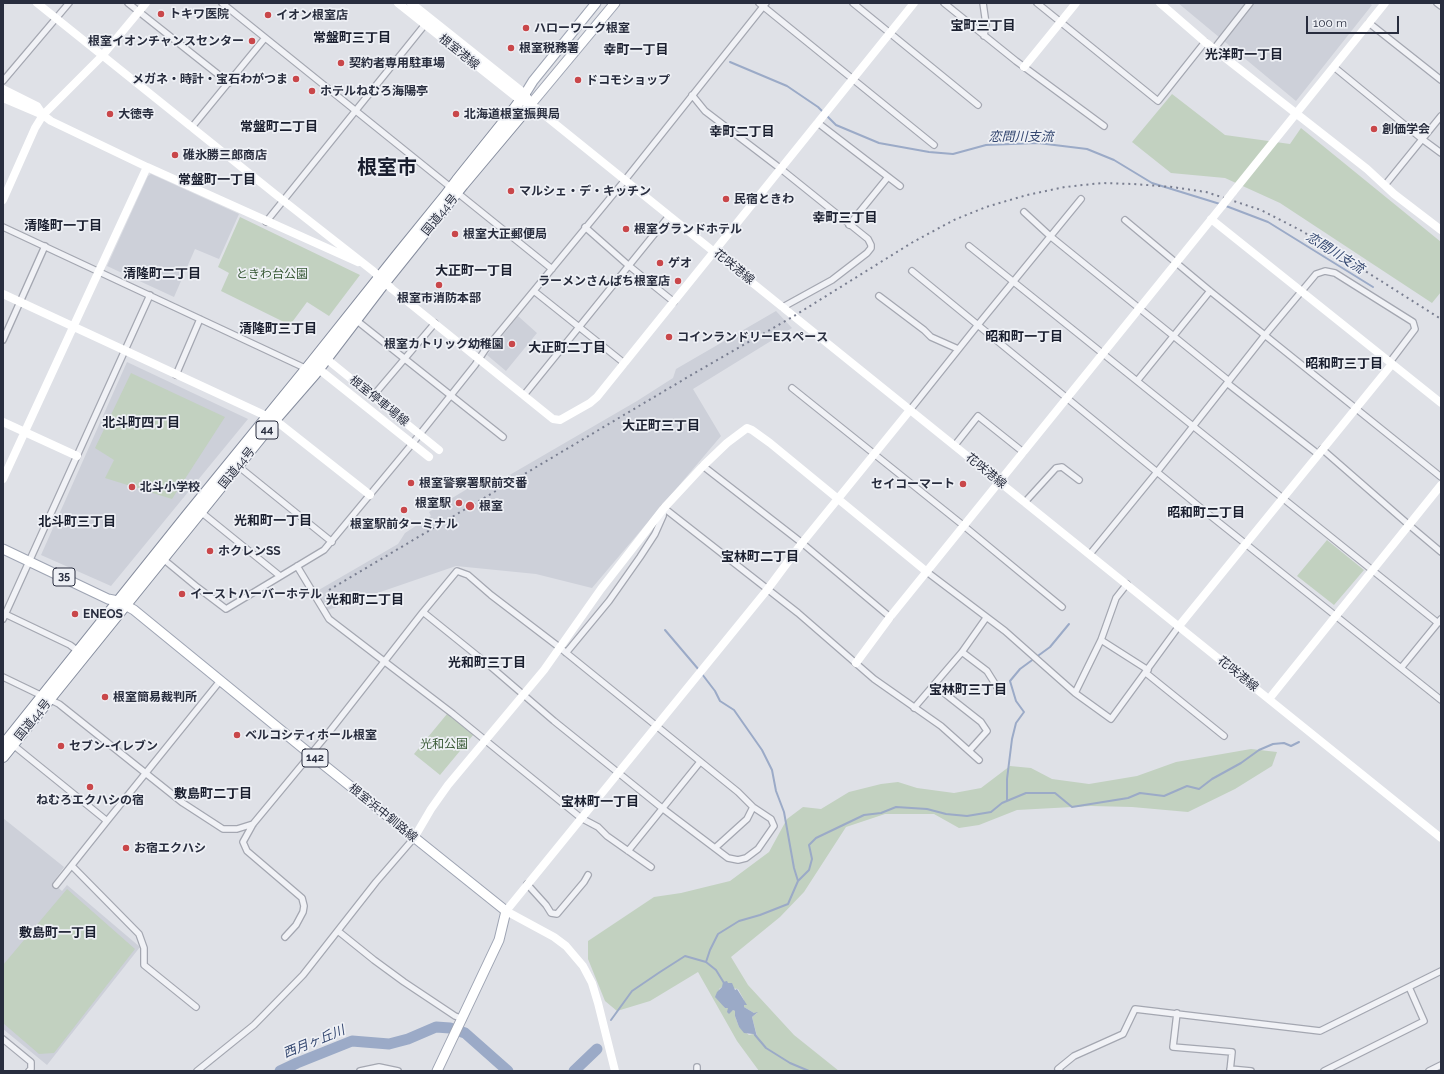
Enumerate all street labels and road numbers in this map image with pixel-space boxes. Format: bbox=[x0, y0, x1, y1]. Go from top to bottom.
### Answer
street label: 根室港線 bbox=[436, 31, 482, 73]
street label: 国道44号 bbox=[419, 191, 461, 239]
street label: 花咲港線 bbox=[711, 246, 757, 288]
street label: 根室停車場線 bbox=[346, 373, 412, 429]
road number: 44 bbox=[256, 421, 278, 439]
street label: 国道44号 bbox=[216, 444, 258, 492]
street label: 花咲港線 bbox=[963, 450, 1009, 492]
road number: 35 bbox=[53, 568, 75, 586]
street label: 花咲港線 bbox=[1215, 653, 1261, 695]
street label: 国道44号 bbox=[12, 696, 54, 744]
road number: 142 bbox=[302, 749, 328, 767]
street label: 根室浜中釧路線 bbox=[346, 781, 420, 845]

